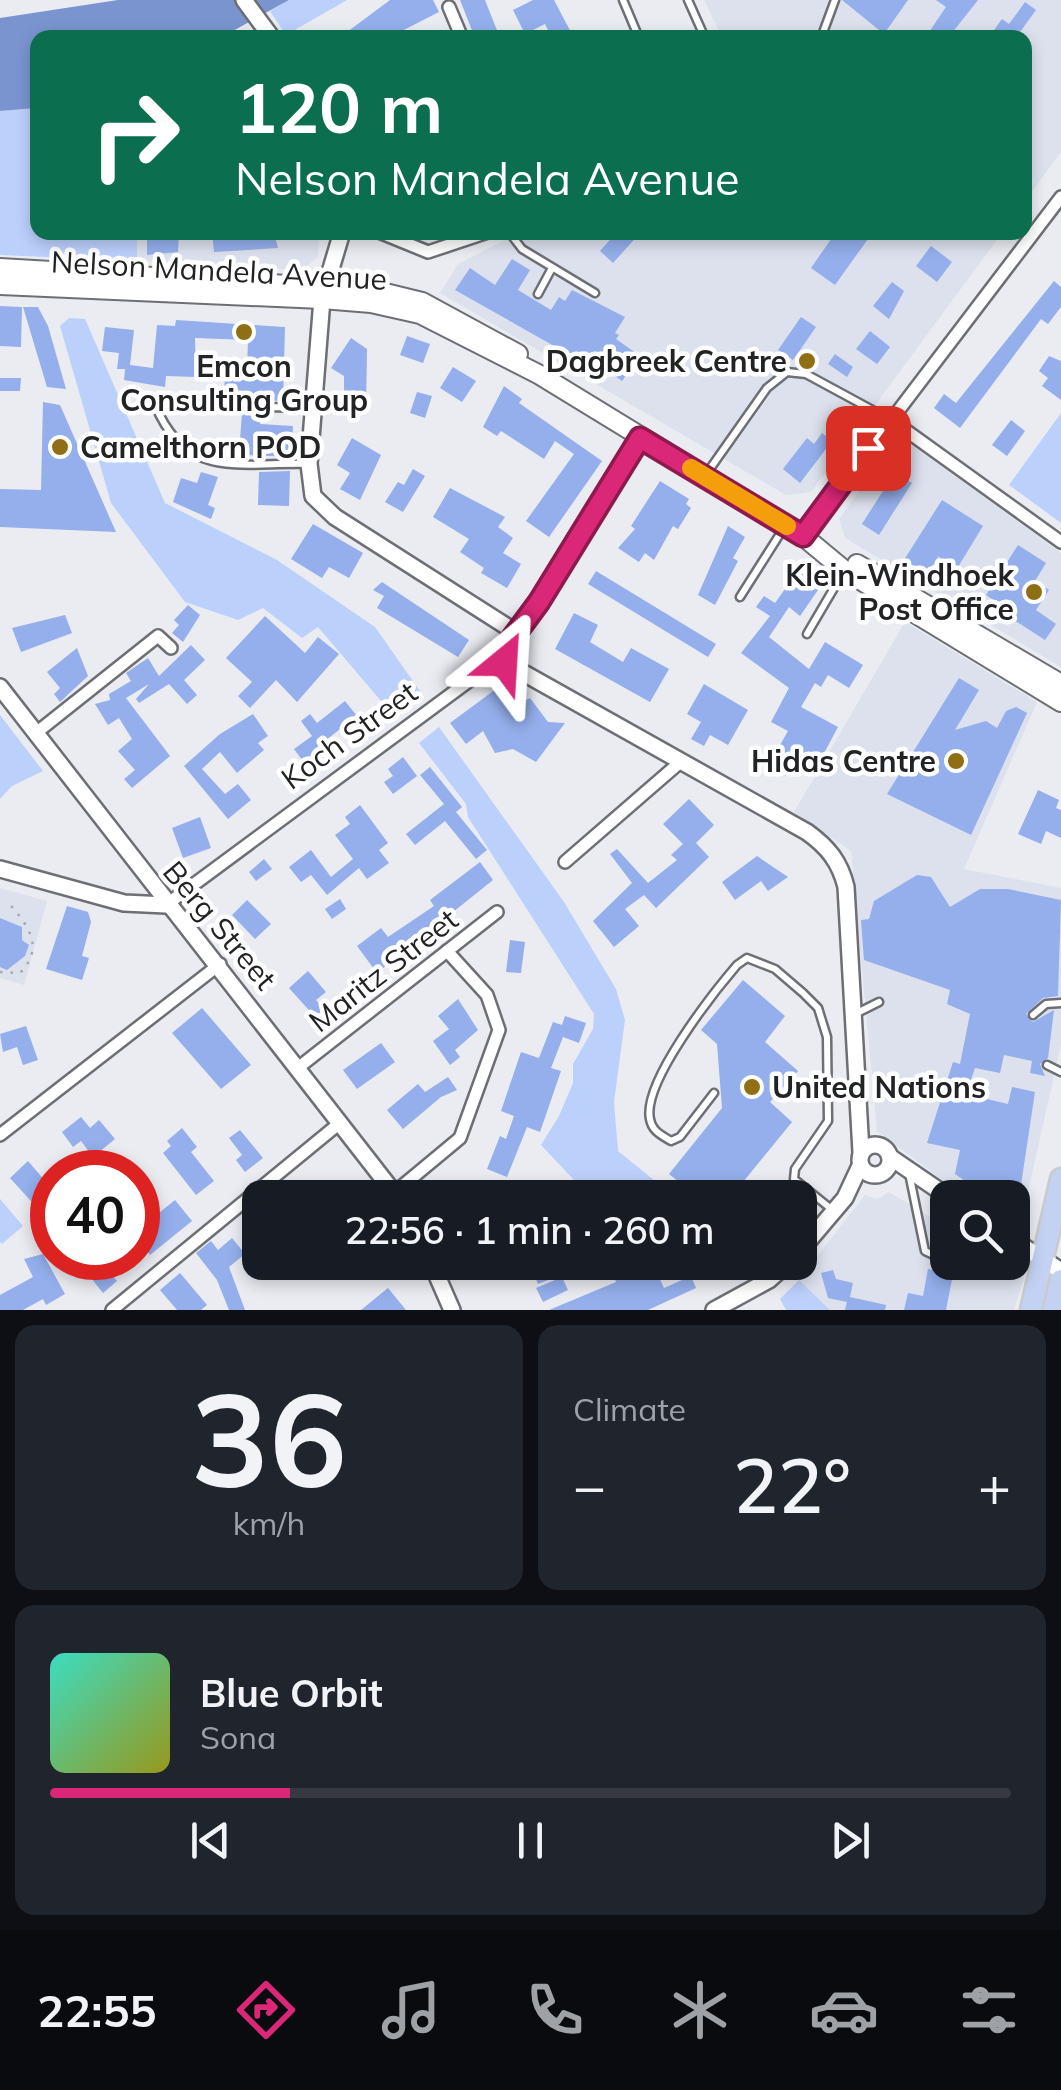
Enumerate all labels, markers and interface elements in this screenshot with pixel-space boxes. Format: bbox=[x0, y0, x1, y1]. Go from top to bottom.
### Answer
text: 120 m bbox=[235, 63, 443, 151]
icon: right bbox=[70, 70, 200, 200]
text: Nelson Mandela Avenue bbox=[235, 150, 740, 206]
street label: Nelson Mandela Avenue bbox=[50, 242, 388, 298]
marker: Emcon Consulting Group bbox=[233, 321, 255, 343]
place label: Dagbreek Centre bbox=[546, 342, 787, 380]
place label: Emcon Consulting Group bbox=[120, 347, 368, 419]
marker: Dagbreek Centre bbox=[796, 350, 818, 372]
pin bbox=[826, 406, 911, 491]
icon: arrive bbox=[841, 421, 896, 476]
place label: Camelthorn POD bbox=[80, 428, 321, 466]
marker: Camelthorn POD bbox=[49, 436, 71, 458]
place label: Klein-Windhoek Post Office bbox=[785, 556, 1015, 628]
marker: Klein-Windhoek Post Office bbox=[1023, 581, 1045, 603]
position arrow bbox=[452, 610, 556, 714]
street label: Koch Street bbox=[274, 673, 424, 797]
place label: Hidas Centre bbox=[751, 742, 936, 780]
marker: Hidas Centre bbox=[945, 750, 967, 772]
street label: Berg Street bbox=[155, 853, 285, 997]
street label: Maritz Street bbox=[301, 900, 465, 1040]
place label: United Nations bbox=[772, 1068, 986, 1106]
marker: United Nations bbox=[741, 1076, 763, 1098]
speed limit sign: 40 bbox=[30, 1150, 160, 1280]
map controls bbox=[930, 1180, 1030, 1280]
button: search bbox=[930, 1180, 1030, 1280]
text: 22:56 · 1 min · 260 m bbox=[344, 1206, 715, 1254]
text: 36 bbox=[191, 1356, 347, 1520]
text: Climate bbox=[573, 1389, 686, 1429]
text: 22° bbox=[733, 1438, 851, 1532]
text: − bbox=[573, 1451, 606, 1520]
text: + bbox=[978, 1451, 1011, 1520]
text: km/h bbox=[233, 1503, 305, 1543]
text: Blue Orbit bbox=[200, 1669, 383, 1717]
text: Sona bbox=[200, 1717, 276, 1757]
icon: previous bbox=[183, 1813, 238, 1868]
icon: pause bbox=[503, 1813, 558, 1868]
icon: next bbox=[823, 1813, 878, 1868]
icon: directions bbox=[231, 1975, 301, 2045]
icon: music bbox=[376, 1975, 446, 2045]
icon: phone bbox=[520, 1975, 590, 2045]
icon: climate bbox=[665, 1975, 735, 2045]
icon: car bbox=[809, 1975, 879, 2045]
icon: filters bbox=[954, 1975, 1024, 2045]
text: 22:55 bbox=[37, 1982, 156, 2038]

